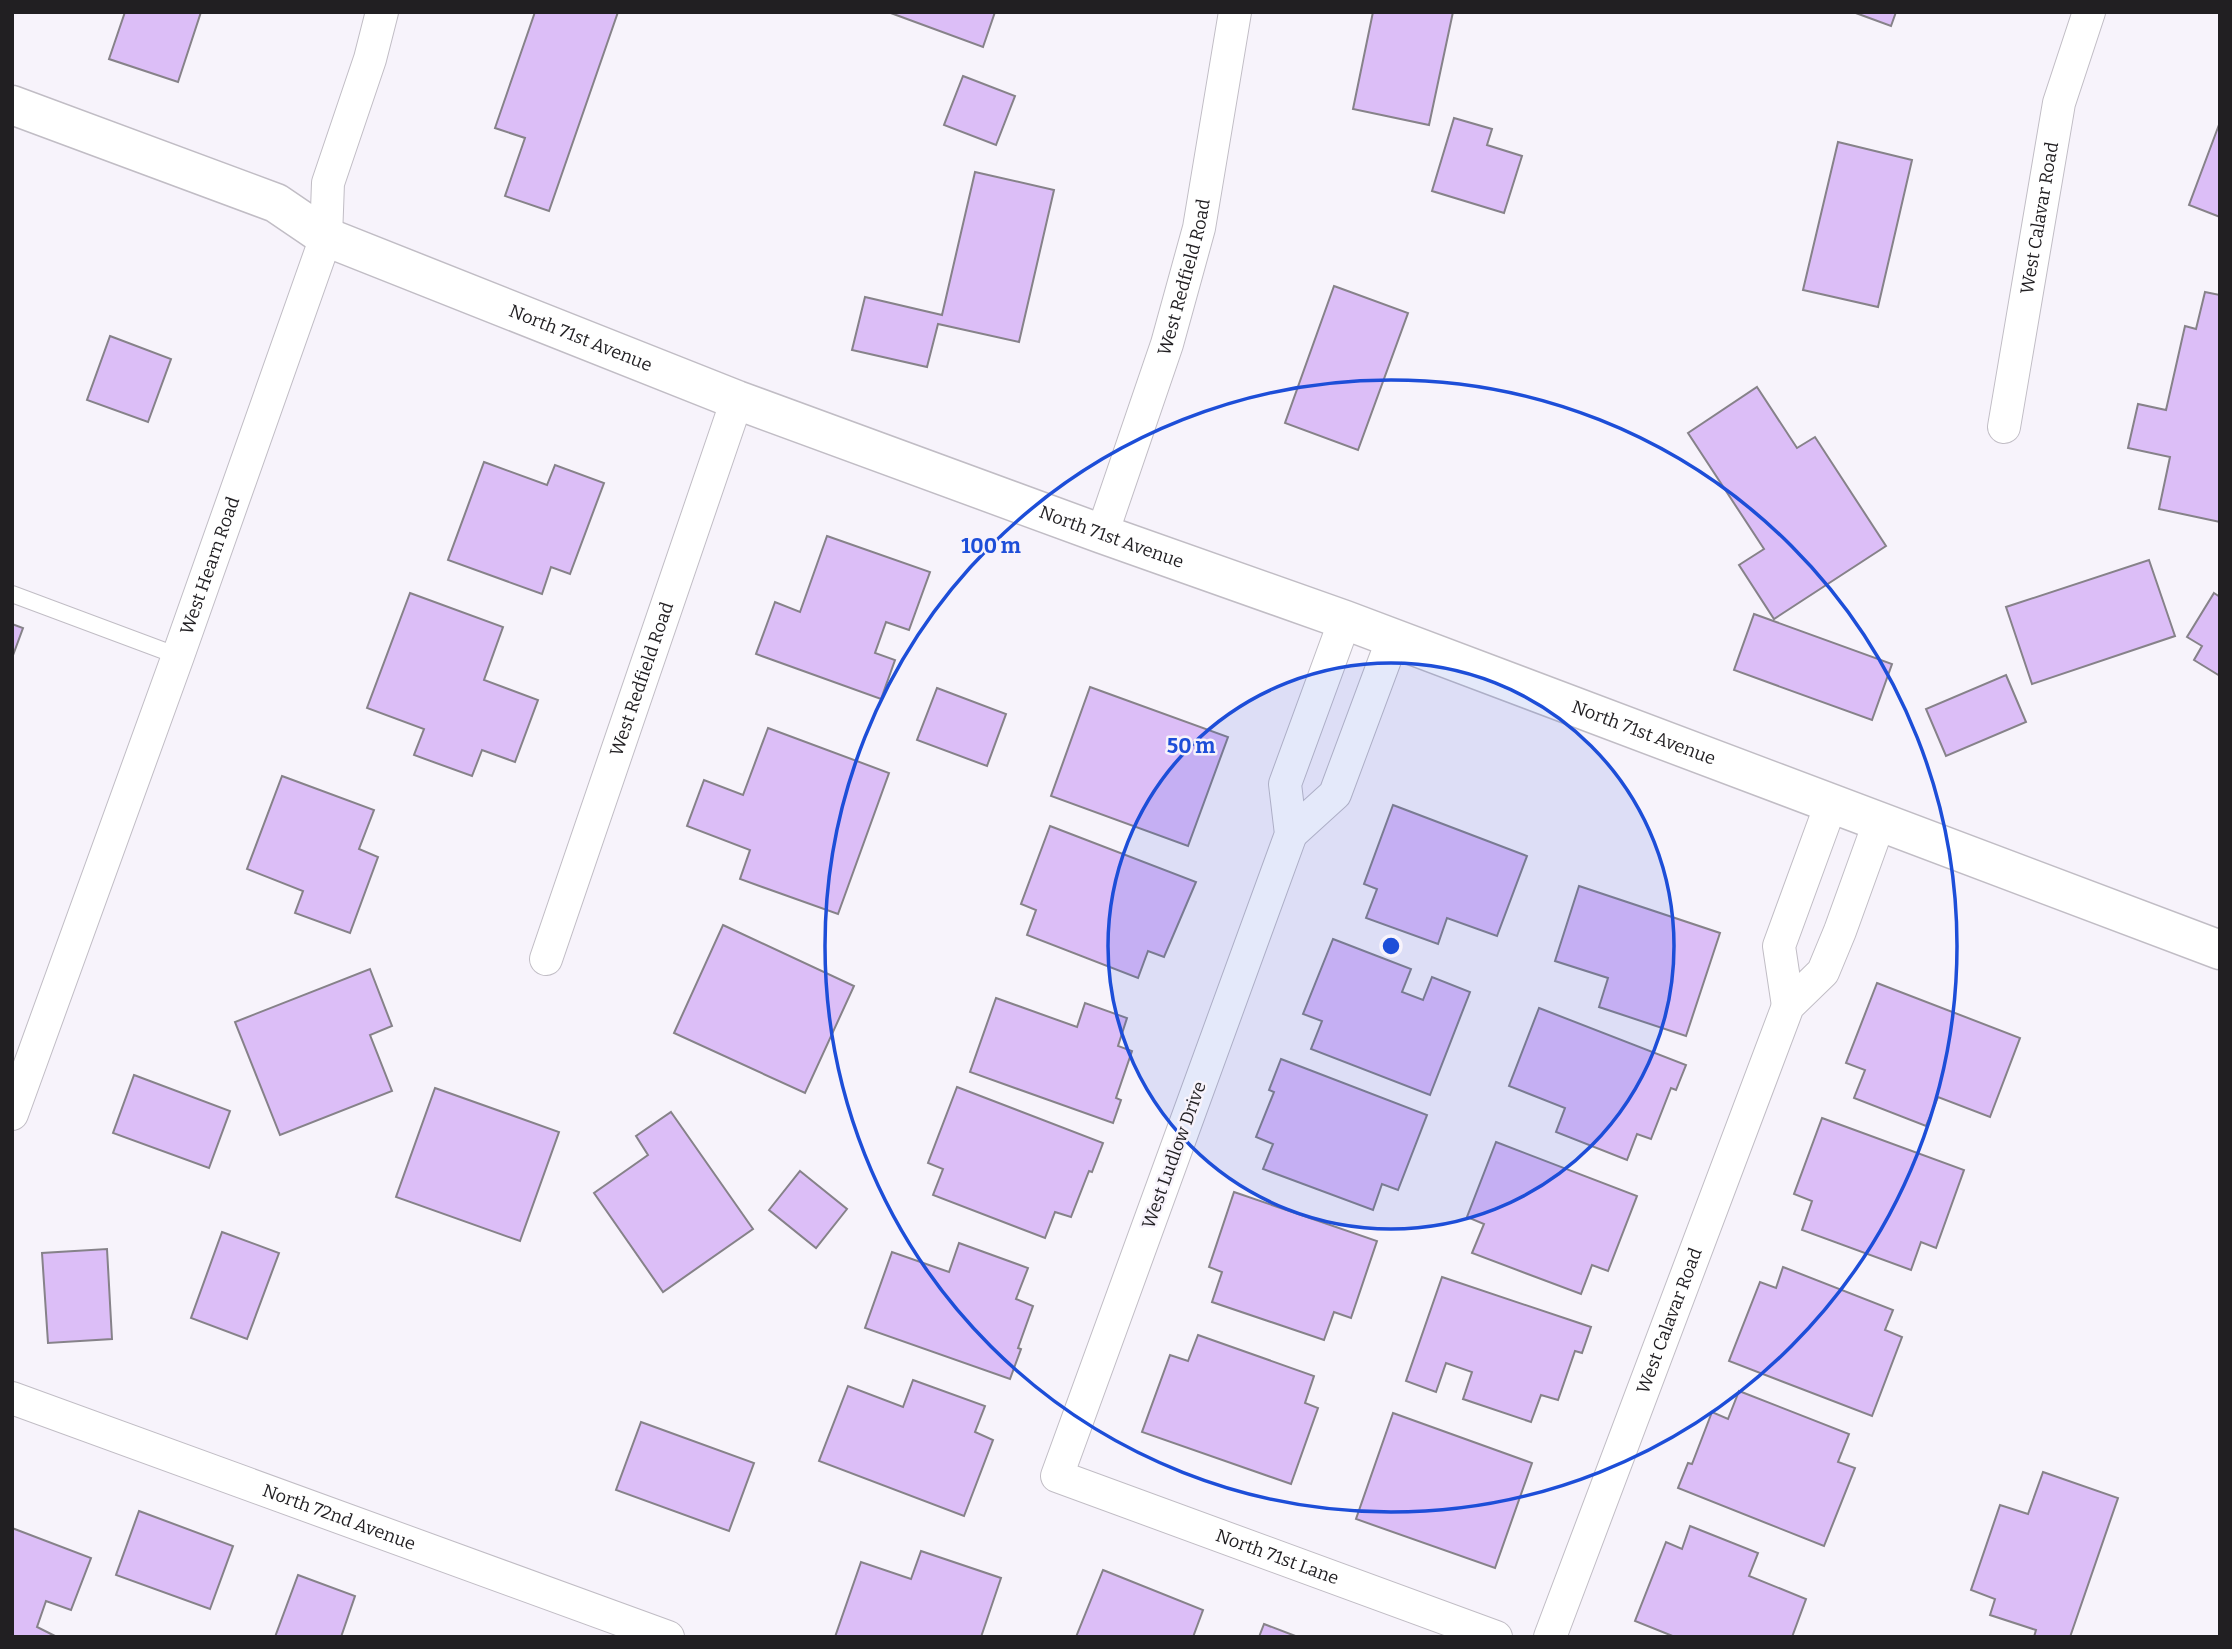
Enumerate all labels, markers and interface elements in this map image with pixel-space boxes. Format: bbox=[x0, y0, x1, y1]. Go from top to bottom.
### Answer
street label: West Calavar Road bbox=[2016, 140, 2063, 296]
street label: West Redfield Road bbox=[1153, 197, 1215, 358]
street label: North 71st Avenue bbox=[506, 300, 655, 376]
street label: West Hearn Road bbox=[175, 493, 244, 637]
street label: North 71st Avenue bbox=[1036, 501, 1187, 573]
text: 100 m bbox=[961, 533, 1021, 559]
street label: West Redfield Road bbox=[605, 599, 678, 759]
street label: North 71st Avenue bbox=[1569, 696, 1719, 770]
text: 50 m bbox=[1167, 733, 1215, 759]
centre of rings bbox=[1379, 934, 1403, 958]
street label: West Ludlow Drive bbox=[1137, 1079, 1211, 1231]
street label: West Calavar Road bbox=[1632, 1244, 1707, 1397]
street label: North 72nd Avenue bbox=[259, 1479, 418, 1555]
street label: North 71st Lane bbox=[1213, 1524, 1342, 1589]

